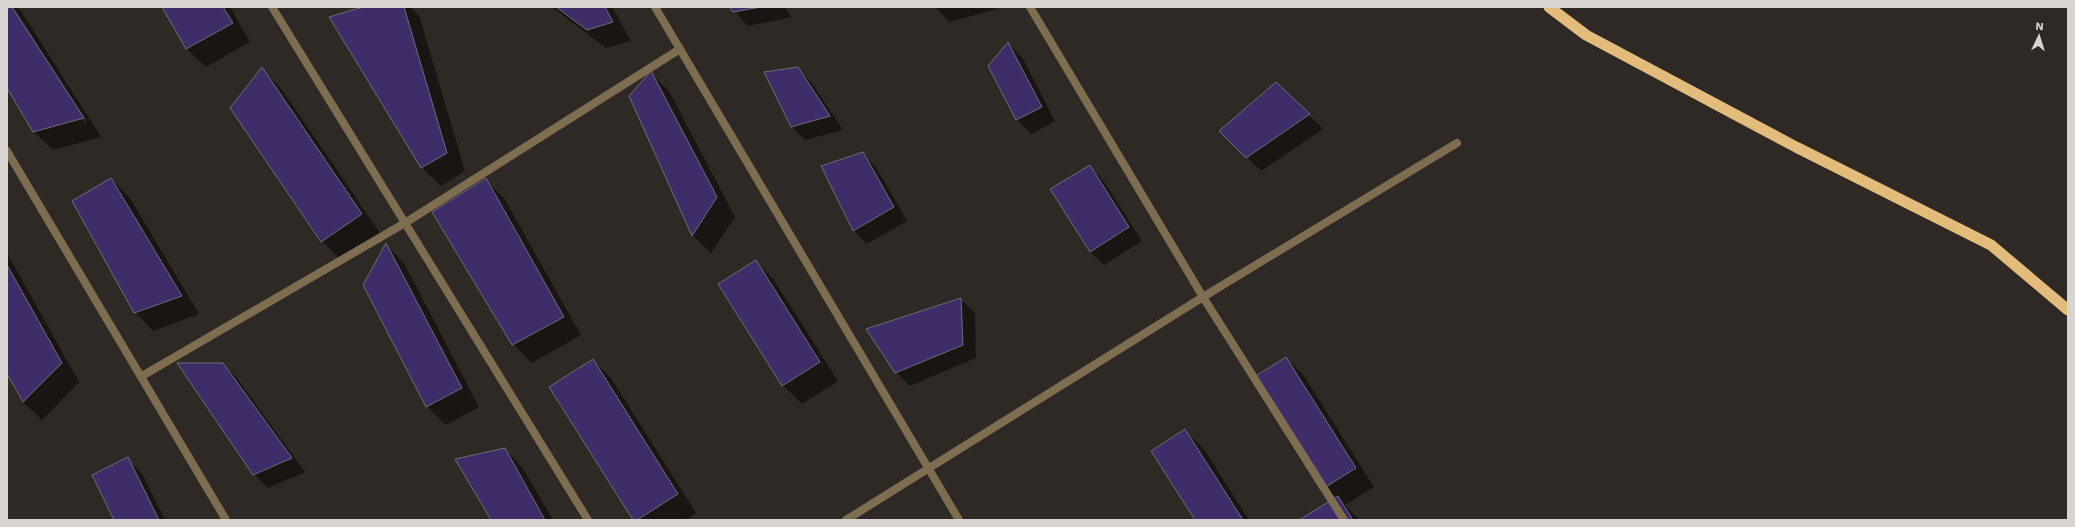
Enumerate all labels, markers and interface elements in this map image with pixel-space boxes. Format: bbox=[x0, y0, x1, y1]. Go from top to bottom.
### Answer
north arrow bbox=[2019, 16, 2059, 56]
text: N bbox=[2035, 20, 2044, 33]

